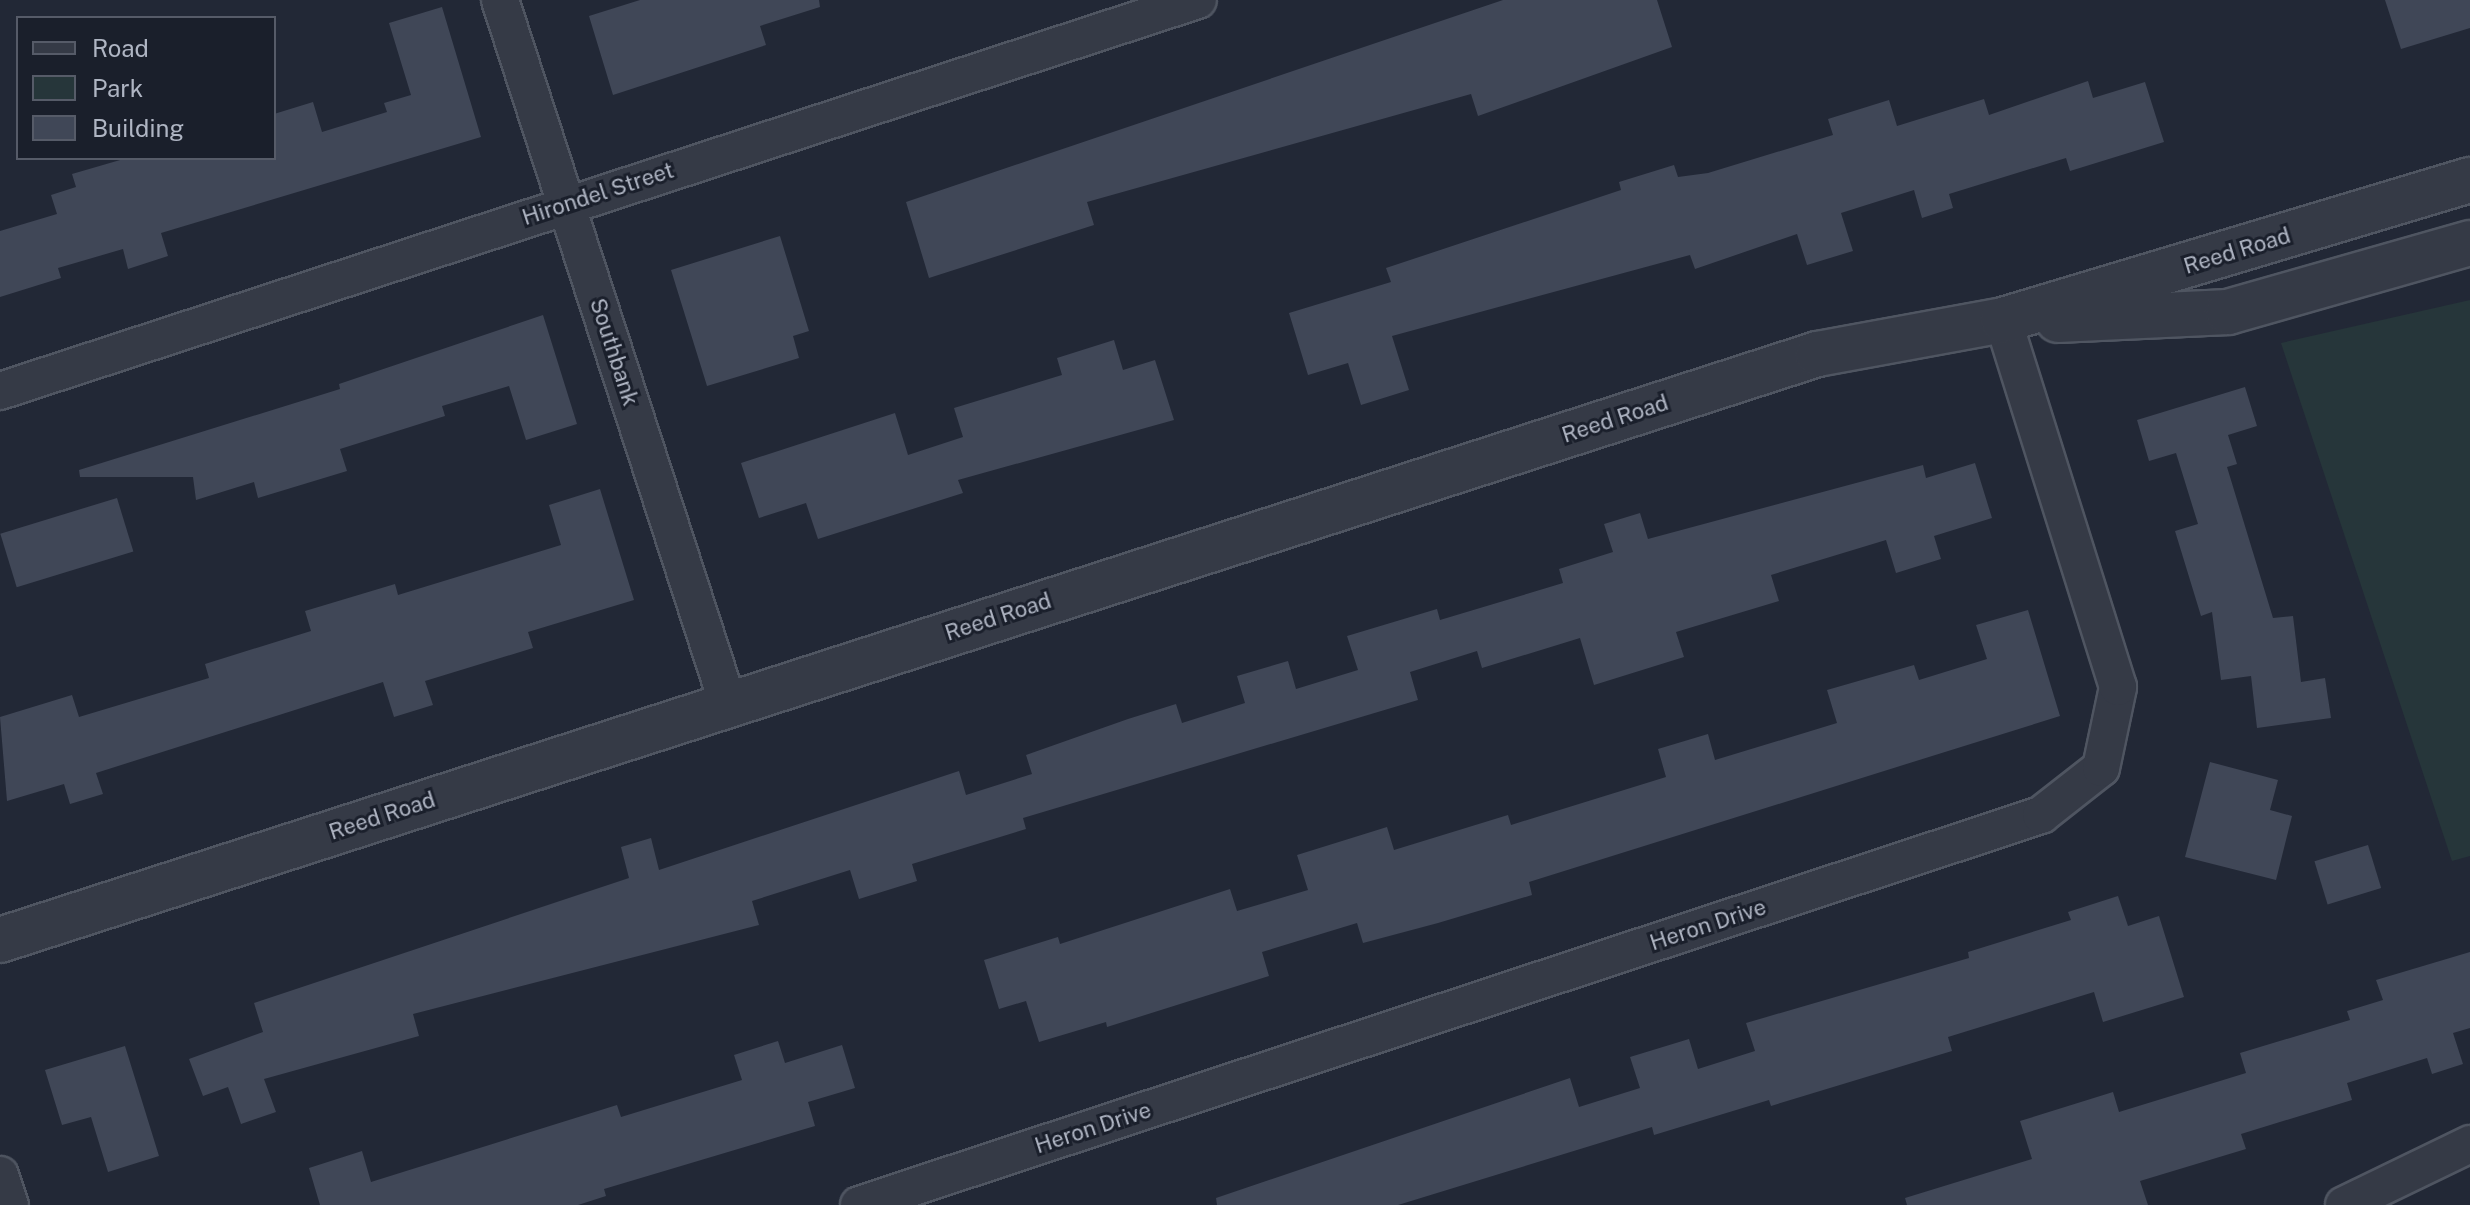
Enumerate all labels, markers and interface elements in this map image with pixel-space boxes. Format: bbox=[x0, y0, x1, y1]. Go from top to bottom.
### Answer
legend bbox=[16, 16, 276, 160]
text: Road bbox=[92, 34, 149, 62]
text: Park bbox=[92, 74, 143, 102]
text: Building bbox=[92, 114, 184, 142]
street label: Hirondel Street bbox=[519, 157, 677, 231]
street label: Reed Road bbox=[2181, 222, 2293, 280]
street label: Southbank bbox=[584, 295, 644, 409]
street label: Reed Road bbox=[1559, 389, 1671, 449]
street label: Reed Road bbox=[942, 587, 1054, 647]
street label: Reed Road bbox=[326, 786, 438, 846]
street label: Heron Drive bbox=[1647, 894, 1769, 956]
street label: Heron Drive bbox=[1032, 1097, 1154, 1159]

